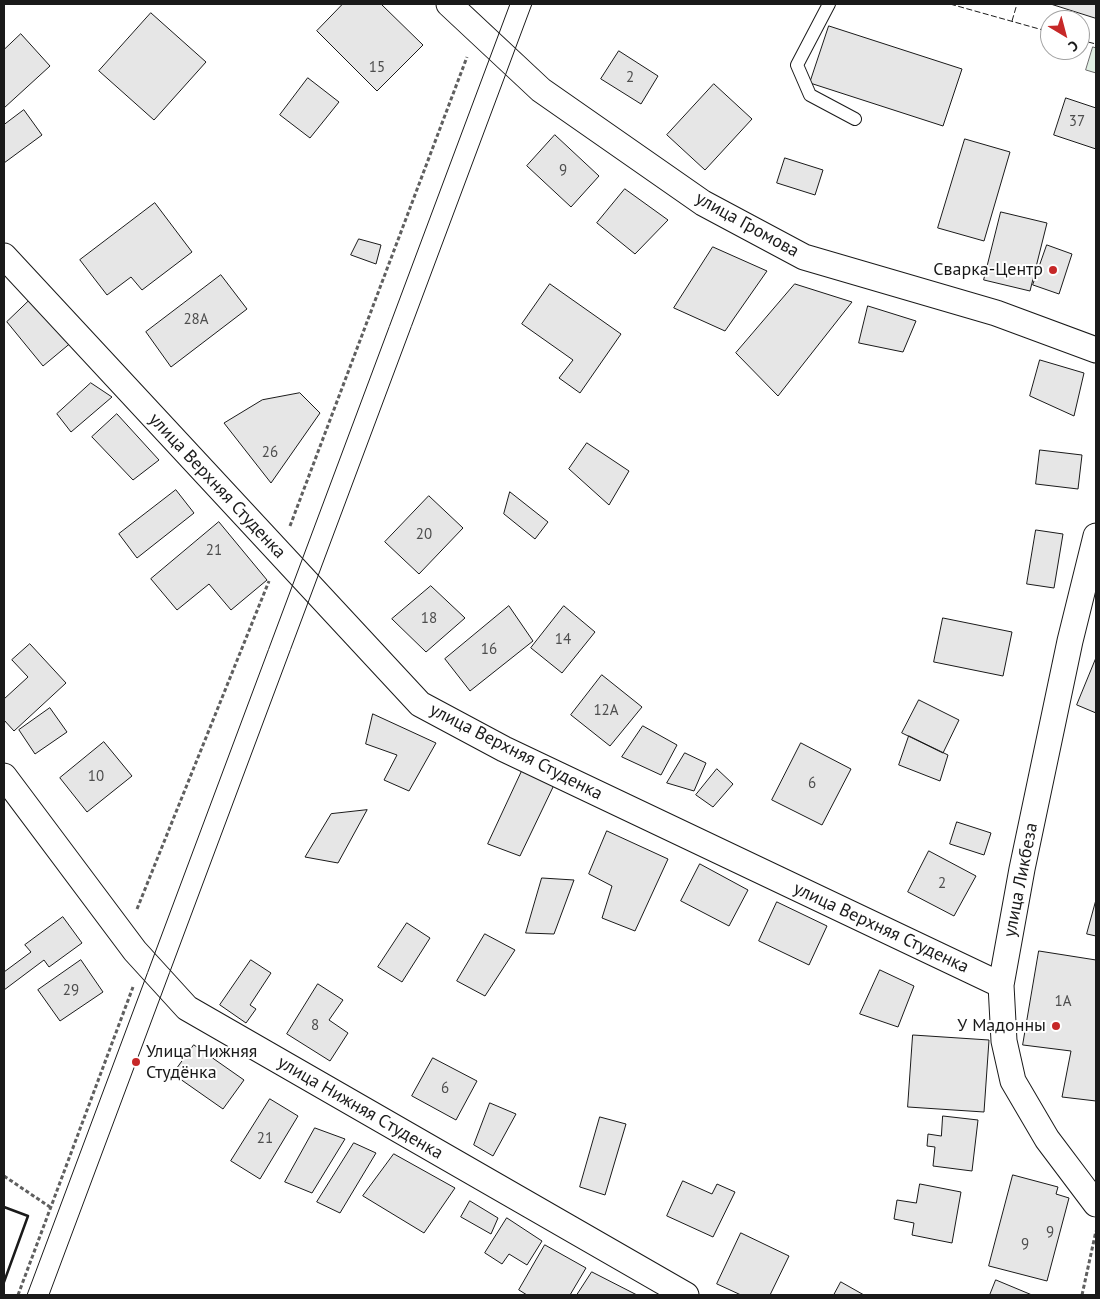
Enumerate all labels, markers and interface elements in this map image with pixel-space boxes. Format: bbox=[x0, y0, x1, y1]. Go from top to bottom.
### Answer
north arrow bbox=[1040, 10, 1090, 60]
text: С bbox=[1065, 37, 1082, 56]
house number: 15 bbox=[369, 59, 385, 77]
house number: 2 bbox=[626, 69, 634, 87]
house number: 37 bbox=[1069, 113, 1085, 131]
house number: 9 bbox=[559, 162, 567, 180]
street label: улица Громова bbox=[691, 188, 803, 262]
place label: Сварка-Центр bbox=[933, 259, 1043, 281]
marker: Сварка-Центр bbox=[1047, 264, 1059, 276]
house number: 28А bbox=[183, 311, 209, 329]
street label: улица Верхняя Студенка bbox=[144, 409, 290, 563]
house number: 26 bbox=[262, 444, 278, 462]
house number: 20 bbox=[416, 526, 432, 544]
house number: 21 bbox=[206, 542, 222, 560]
house number: 18 bbox=[421, 610, 437, 628]
house number: 14 bbox=[555, 631, 571, 649]
house number: 16 bbox=[481, 641, 497, 659]
street label: улица Верхняя Студенка bbox=[426, 699, 606, 805]
house number: 12А bbox=[593, 702, 619, 720]
house number: 10 bbox=[88, 768, 104, 786]
house number: 6 bbox=[808, 775, 816, 793]
street label: улица Ликбеза bbox=[999, 821, 1043, 939]
house number: 2 bbox=[938, 875, 946, 893]
street label: улица Верхняя Студенка bbox=[790, 878, 972, 978]
house number: 29 bbox=[63, 982, 79, 1000]
house number: 1А bbox=[1055, 993, 1071, 1011]
place label: У Мадонны bbox=[957, 1015, 1046, 1037]
house number: 8 bbox=[311, 1017, 319, 1035]
marker: У Мадонны bbox=[1050, 1020, 1062, 1032]
place label: Улица Нижняя Студёнка bbox=[146, 1041, 257, 1084]
street label: улица Нижняя Cтуденкa bbox=[273, 1052, 447, 1164]
marker: Улица Нижняя Студёнка bbox=[130, 1056, 142, 1068]
house number: 6 bbox=[441, 1080, 449, 1098]
house number: 21 bbox=[257, 1130, 273, 1148]
house number: 9 bbox=[1046, 1224, 1054, 1242]
house number: 9 bbox=[1021, 1236, 1029, 1254]

